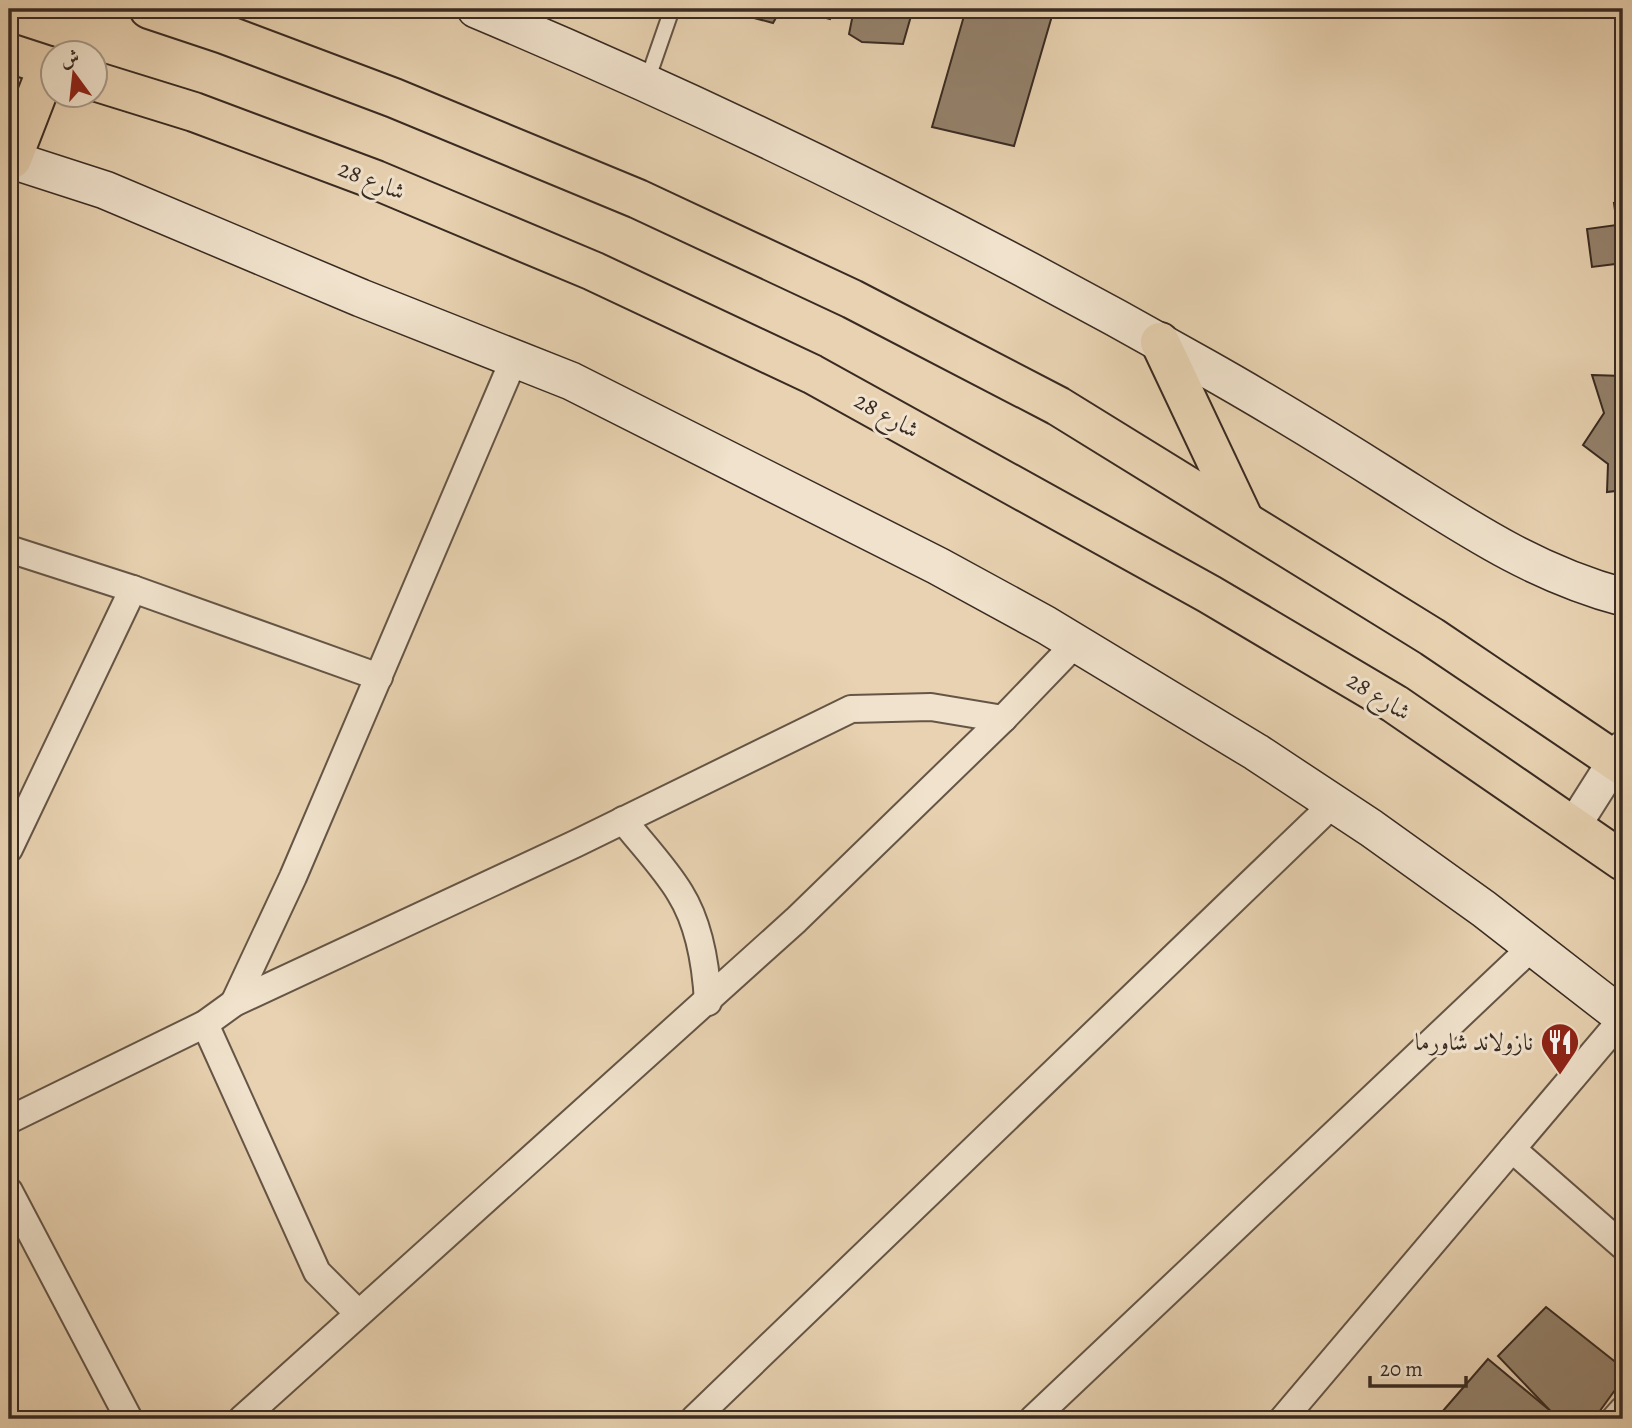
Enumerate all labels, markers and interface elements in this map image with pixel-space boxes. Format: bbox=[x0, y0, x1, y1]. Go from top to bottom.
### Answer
north arrow bbox=[38, 38, 108, 108]
text: ش bbox=[57, 44, 82, 74]
street label: شارع 28 bbox=[332, 152, 410, 212]
street label: شارع 28 bbox=[847, 384, 925, 449]
street label: شارع 28 bbox=[1339, 664, 1417, 731]
restaurant icon: نازولاند شاورما bbox=[1539, 1021, 1581, 1076]
place label: نازولاند شاورما bbox=[1415, 1026, 1533, 1058]
scale bar bbox=[1370, 1344, 1466, 1388]
text: 20 m bbox=[1380, 1355, 1423, 1383]

